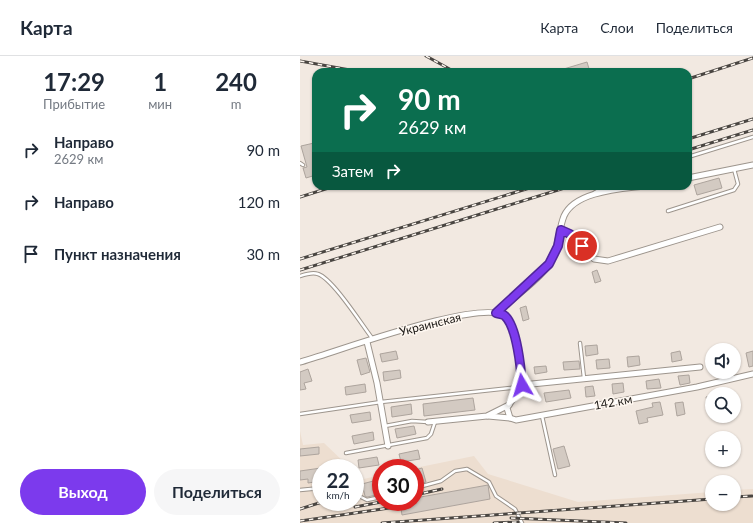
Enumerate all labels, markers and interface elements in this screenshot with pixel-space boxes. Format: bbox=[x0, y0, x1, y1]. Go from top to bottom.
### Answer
text: Карта bbox=[20, 16, 73, 39]
text: Карта bbox=[540, 19, 578, 36]
text: Слои bbox=[600, 19, 634, 36]
text: Поделиться bbox=[656, 19, 733, 36]
text: 17:29 bbox=[43, 67, 105, 96]
text: 1 bbox=[153, 67, 167, 96]
text: 240 bbox=[215, 67, 257, 96]
text: 90 m bbox=[398, 82, 461, 116]
icon: right bbox=[332, 84, 384, 136]
text: Прибытие bbox=[43, 96, 105, 112]
text: мин bbox=[148, 96, 172, 112]
text: m bbox=[231, 96, 241, 112]
text: 2629 км bbox=[398, 116, 466, 138]
text: Направо bbox=[54, 133, 114, 151]
icon: right bbox=[20, 139, 42, 161]
text: 90 m bbox=[246, 141, 280, 159]
text: 2629 км bbox=[54, 151, 103, 167]
icon: right bbox=[382, 160, 404, 182]
text: Затем bbox=[332, 162, 374, 180]
icon: right bbox=[20, 191, 42, 213]
text: Направо bbox=[54, 193, 114, 211]
text: 120 m bbox=[238, 193, 280, 211]
pin bbox=[565, 229, 599, 263]
icon: arrive bbox=[571, 235, 593, 257]
icon: arrive bbox=[20, 243, 42, 265]
text: Пункт назначения bbox=[54, 245, 181, 263]
text: 30 m bbox=[246, 245, 280, 263]
street label: Украинская bbox=[398, 309, 462, 339]
map controls bbox=[705, 343, 741, 511]
button: sound bbox=[705, 343, 741, 379]
position arrow bbox=[501, 364, 543, 406]
button: search bbox=[705, 387, 741, 423]
street label: 142 км bbox=[593, 391, 633, 413]
button: + bbox=[705, 431, 741, 467]
speed limit sign: 30 bbox=[372, 459, 424, 511]
text: 22 bbox=[326, 468, 350, 492]
button: Выход bbox=[20, 469, 146, 515]
button: Поделиться bbox=[154, 469, 280, 515]
button: − bbox=[705, 475, 741, 511]
text: km/h bbox=[326, 489, 350, 501]

